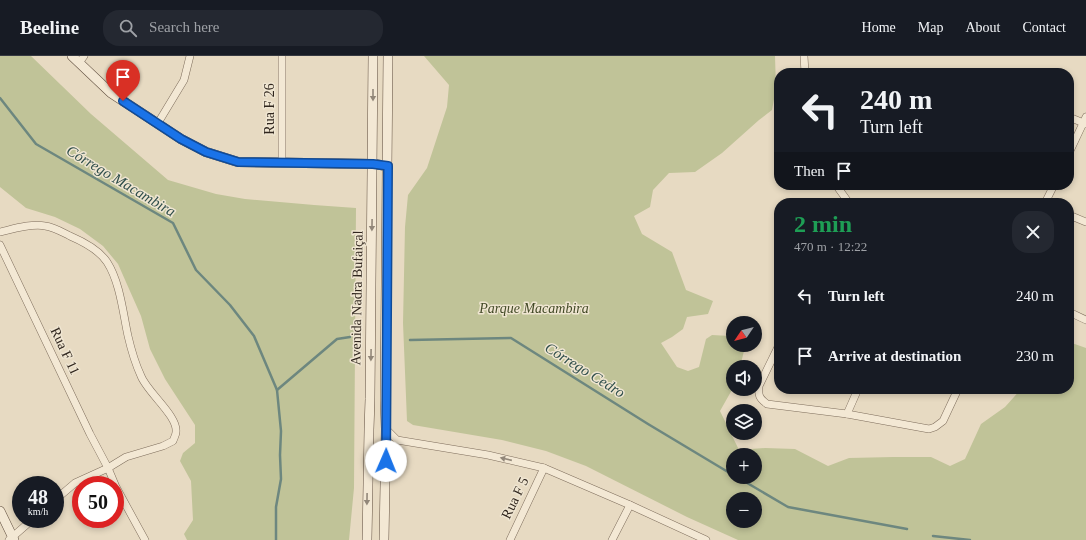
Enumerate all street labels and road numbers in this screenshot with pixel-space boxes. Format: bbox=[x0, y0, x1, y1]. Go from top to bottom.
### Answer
street label: Rua F 26 bbox=[262, 83, 277, 135]
street label: Avenida Nadra Bufaiçal bbox=[348, 230, 366, 366]
street label: Rua F 11 bbox=[47, 325, 83, 377]
street label: Rua F 5 bbox=[499, 475, 531, 521]

